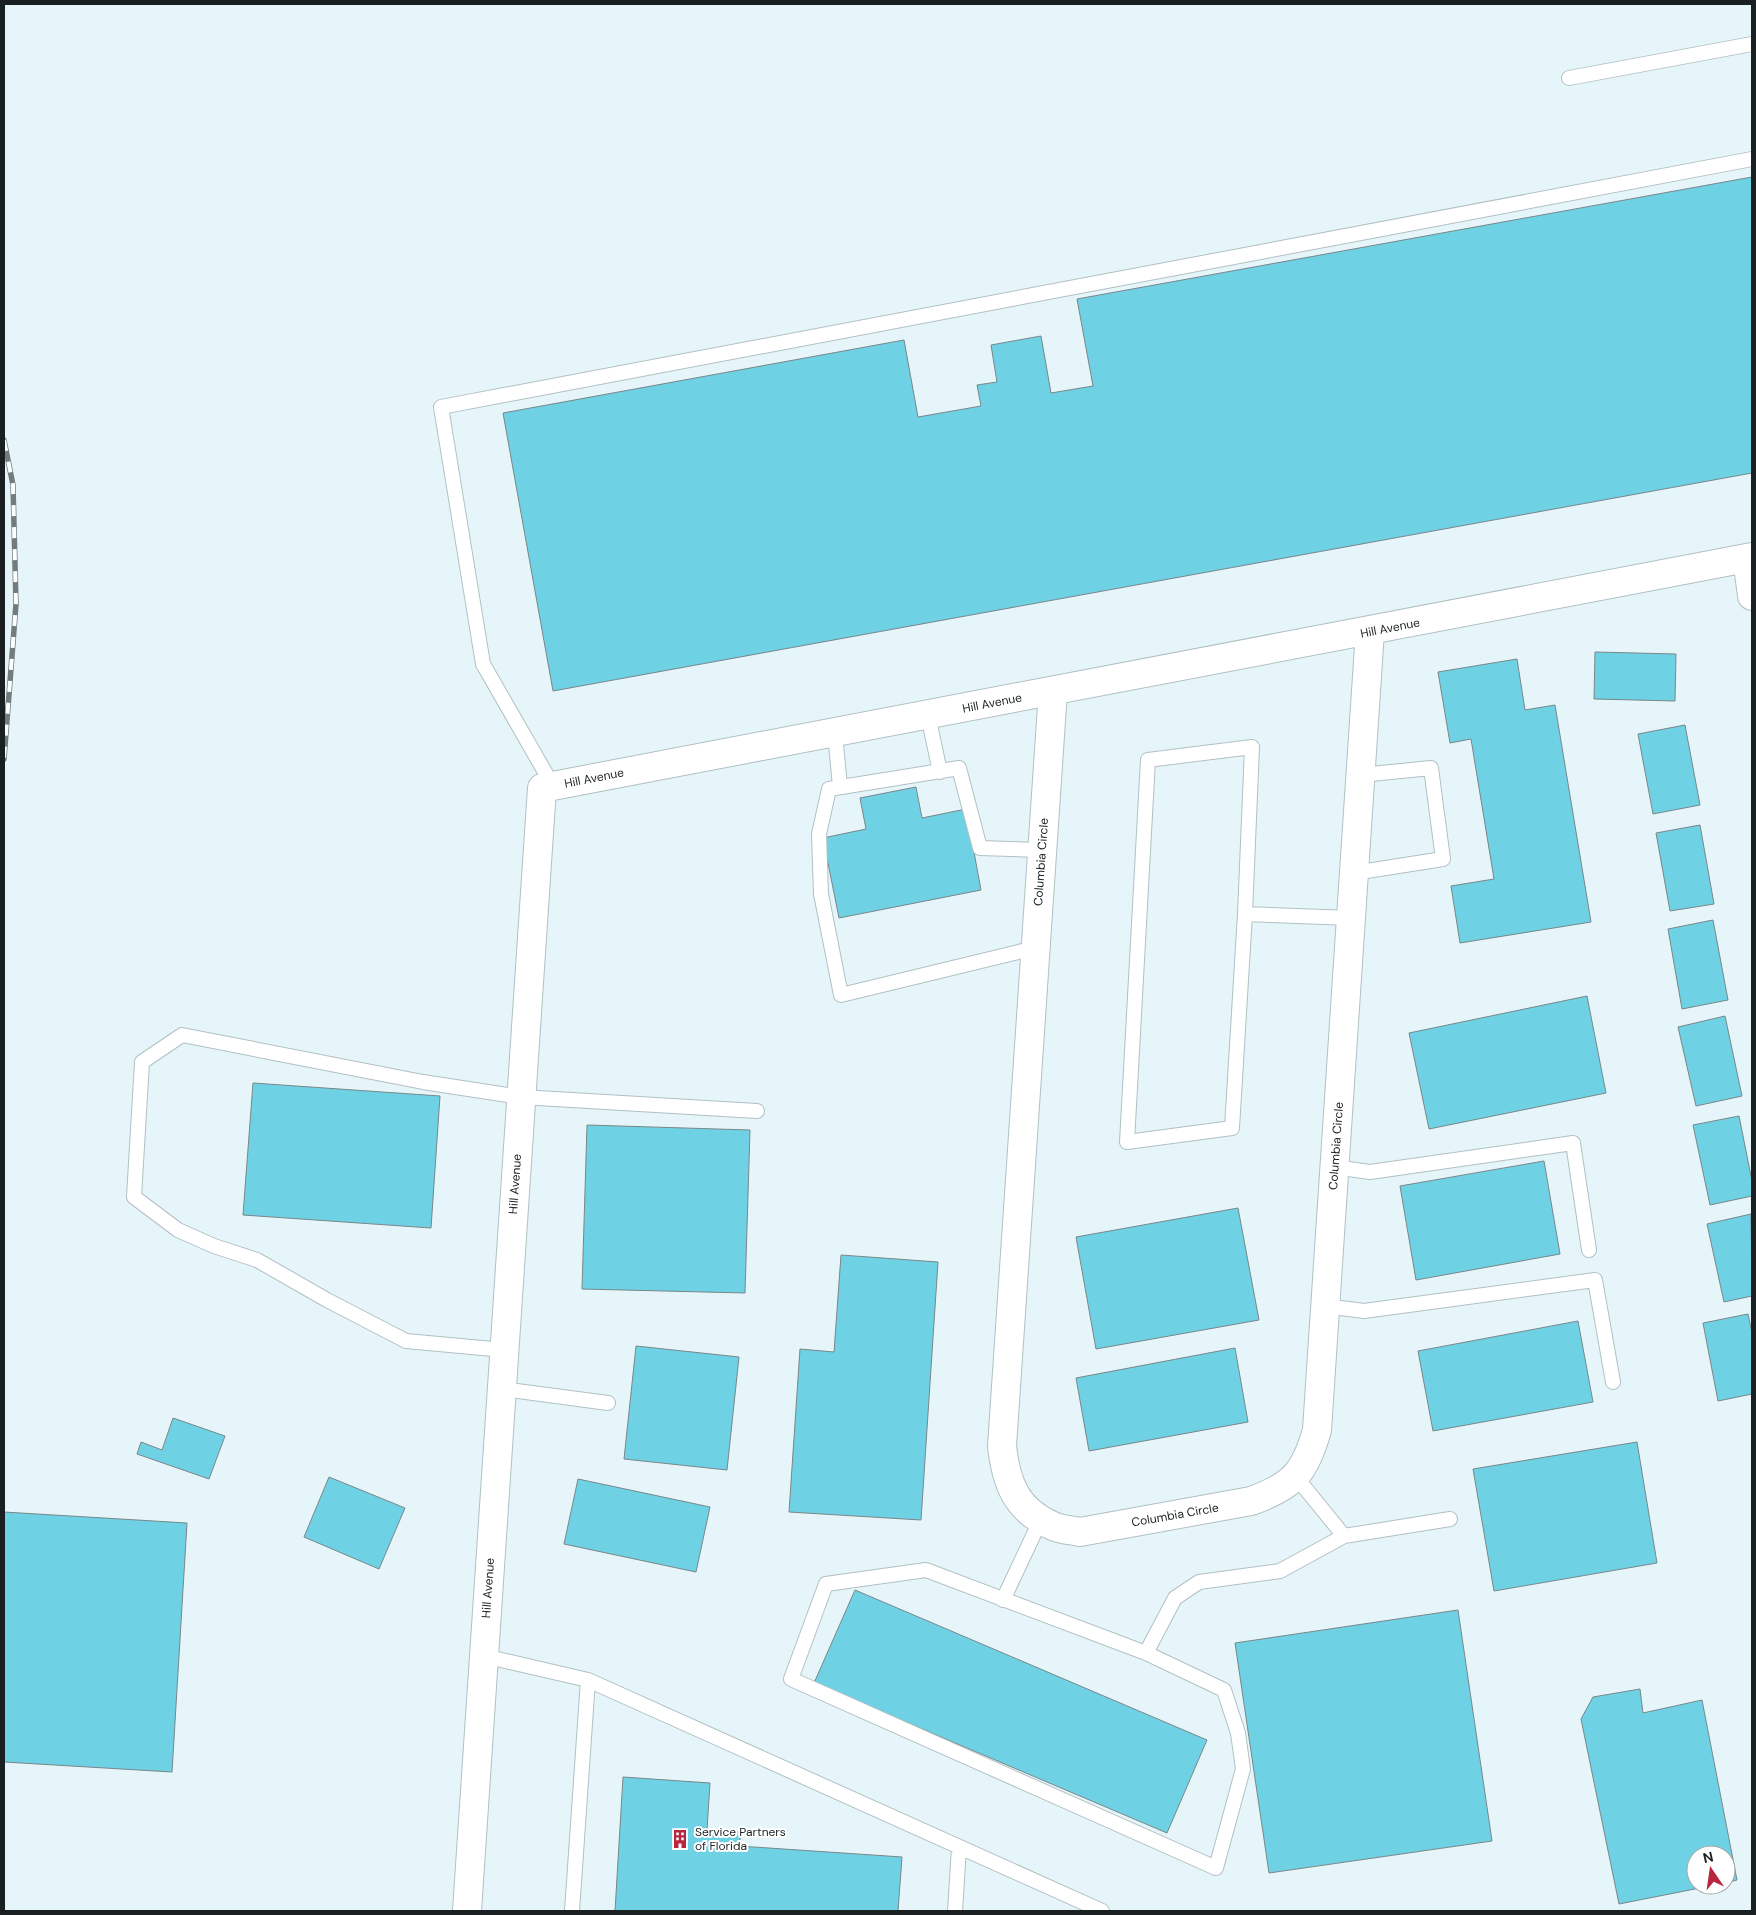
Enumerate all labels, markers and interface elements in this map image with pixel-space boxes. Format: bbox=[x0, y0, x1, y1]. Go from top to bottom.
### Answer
street label: Hill Avenue bbox=[1359, 614, 1421, 642]
street label: Hill Avenue bbox=[961, 689, 1023, 717]
street label: Hill Avenue bbox=[563, 764, 625, 792]
street label: Columbia Circle bbox=[1030, 817, 1052, 907]
street label: Columbia Circle bbox=[1325, 1101, 1347, 1191]
street label: Hill Avenue bbox=[505, 1153, 525, 1215]
street label: Columbia Circle bbox=[1130, 1499, 1220, 1531]
street label: Hill Avenue bbox=[478, 1557, 498, 1619]
place label: Service Partners of Florida bbox=[695, 1824, 786, 1854]
building icon: Service Partners of Florida bbox=[669, 1828, 691, 1850]
north arrow bbox=[1686, 1845, 1736, 1895]
text: N bbox=[1701, 1847, 1715, 1867]

